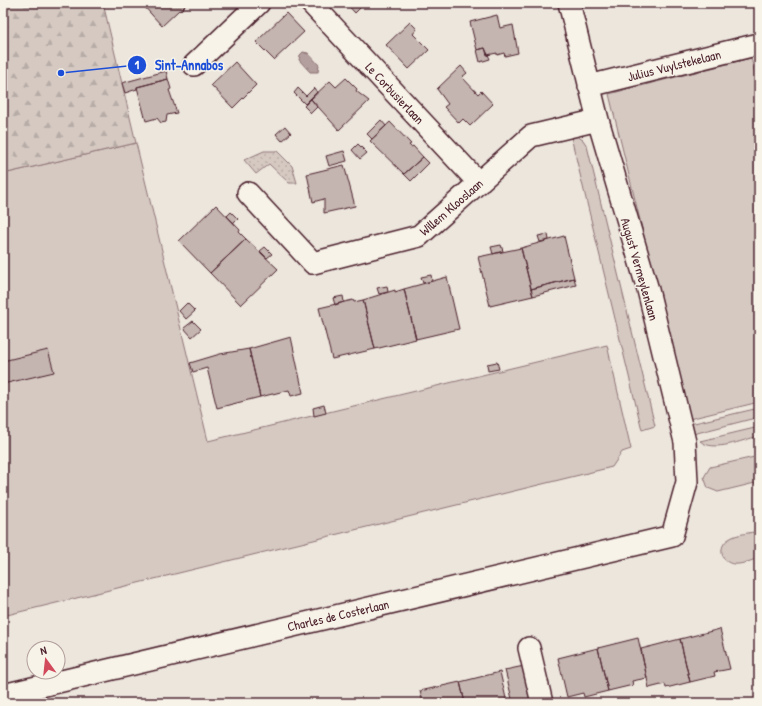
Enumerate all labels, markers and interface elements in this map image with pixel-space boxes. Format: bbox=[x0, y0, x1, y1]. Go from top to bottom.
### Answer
street label: Julius Vuylstekelaan bbox=[625, 45, 723, 85]
callout: Sint-Annabos bbox=[127, 52, 232, 78]
text: Sint-Annabos bbox=[155, 55, 224, 74]
text: 1 bbox=[135, 56, 140, 73]
street label: Le Corbusierlaan bbox=[362, 58, 428, 128]
street label: Willem Klooslaan bbox=[415, 174, 487, 240]
street label: August Vermeylenlaan bbox=[617, 216, 663, 323]
street label: Charles de Costerlaan bbox=[285, 594, 391, 635]
north arrow bbox=[26, 640, 66, 680]
text: N bbox=[39, 643, 48, 658]

